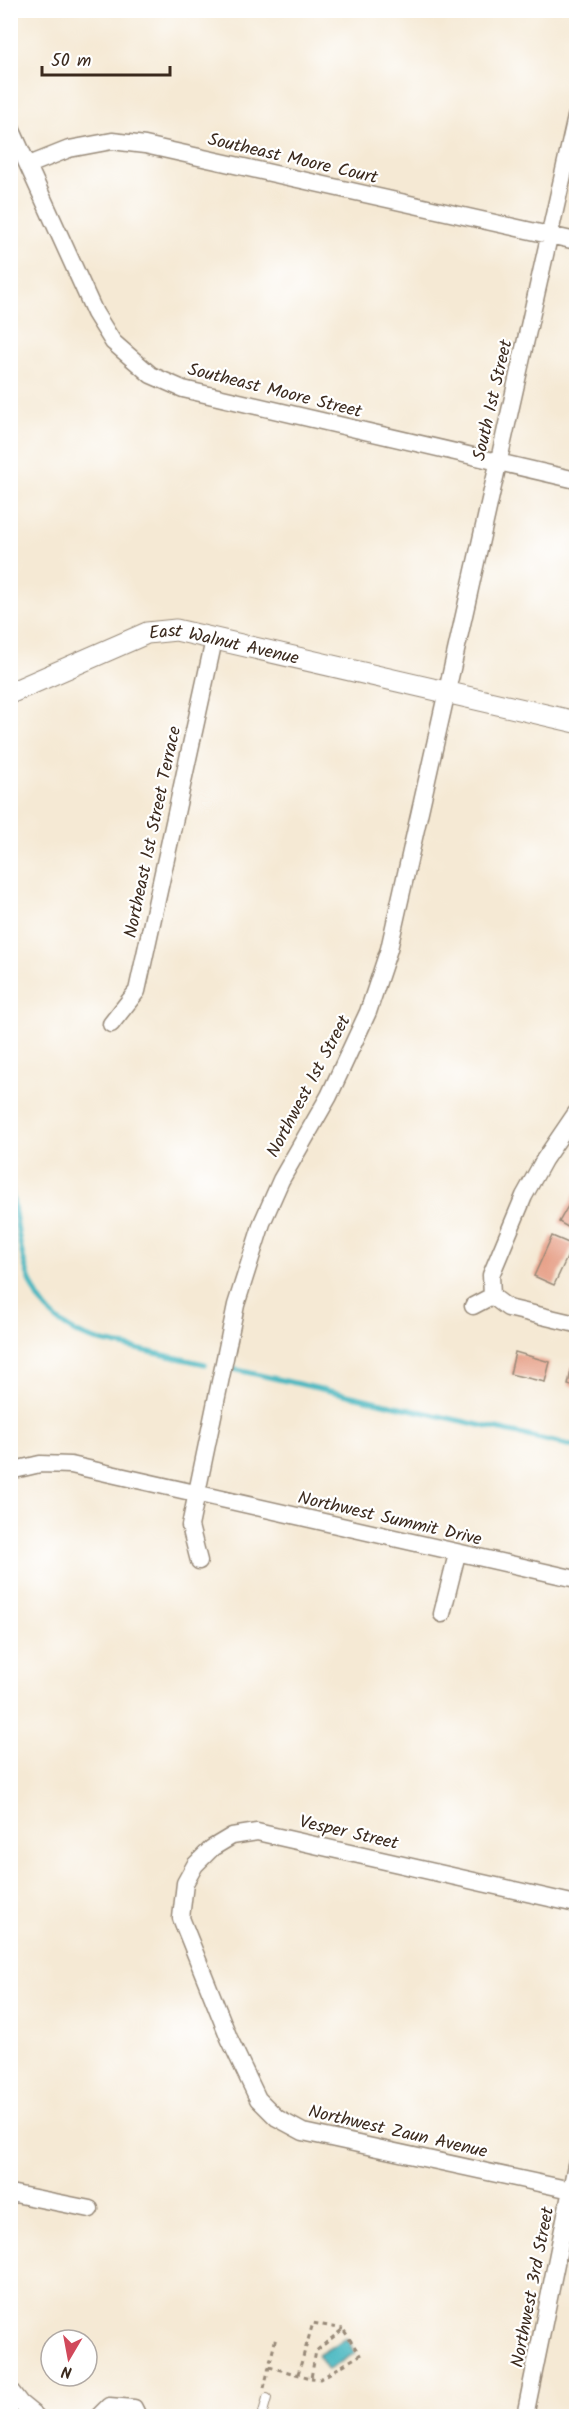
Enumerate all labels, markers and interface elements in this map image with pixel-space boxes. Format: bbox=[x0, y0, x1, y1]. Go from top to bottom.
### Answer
scale bar bbox=[42, 39, 170, 77]
text: 50 m bbox=[51, 47, 91, 76]
street label: Southeast Moore Court bbox=[205, 126, 382, 193]
street label: South 1st Street bbox=[465, 336, 522, 464]
street label: Southeast Moore Street bbox=[184, 356, 366, 427]
street label: East Walnut Avenue bbox=[147, 617, 302, 674]
street label: Northeast 1st Street Terrace bbox=[117, 724, 190, 941]
street label: Northwest 1st Street bbox=[259, 1009, 360, 1163]
street label: Northwest Summit Drive bbox=[295, 1484, 484, 1555]
street label: Vesper Street bbox=[296, 1808, 402, 1859]
street label: Northwest Zaun Avenue bbox=[305, 2098, 490, 2167]
street label: Northwest 3rd Street bbox=[504, 2203, 563, 2370]
north arrow bbox=[39, 2328, 99, 2388]
text: N bbox=[60, 2358, 74, 2384]

